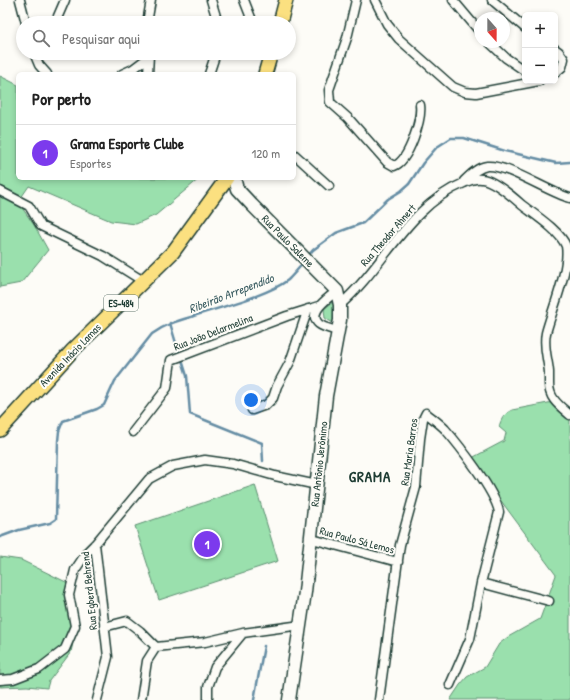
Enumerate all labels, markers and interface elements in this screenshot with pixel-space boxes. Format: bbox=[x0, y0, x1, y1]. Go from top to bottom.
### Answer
north arrow bbox=[474, 12, 510, 48]
map controls bbox=[522, 12, 558, 84]
button: + bbox=[522, 12, 558, 48]
search box bbox=[16, 16, 296, 60]
icon: search bbox=[30, 27, 52, 49]
text: Pesquisar aqui bbox=[62, 28, 140, 49]
button: − bbox=[522, 48, 558, 84]
text: Por perto bbox=[32, 87, 91, 110]
text: Grama Esporte Clube bbox=[70, 133, 184, 154]
text: 1 bbox=[43, 144, 47, 162]
text: 120 m bbox=[252, 144, 280, 162]
text: Esportes bbox=[70, 154, 111, 172]
street label: Rua Theodor Ahnert bbox=[357, 201, 419, 269]
street label: Rua Paulo Saleme bbox=[259, 212, 318, 271]
water label: Ribeirão Arrependido bbox=[186, 269, 277, 317]
road number: ES-484 bbox=[104, 295, 138, 311]
street label: Rua João Delarmelina bbox=[171, 310, 255, 354]
street label: Avenida Inácio Lamas bbox=[36, 320, 104, 390]
your location bbox=[241, 390, 261, 410]
street label: Rua Maria Barros bbox=[397, 418, 421, 486]
street label: Rua Antônio Jerônimo bbox=[308, 420, 330, 507]
district label: GRAMA bbox=[349, 466, 391, 487]
street label: Rua Paulo Sá Lemos bbox=[318, 523, 396, 557]
pin: 1 bbox=[194, 529, 220, 559]
street label: Rua Egberd Behrend bbox=[78, 551, 100, 631]

